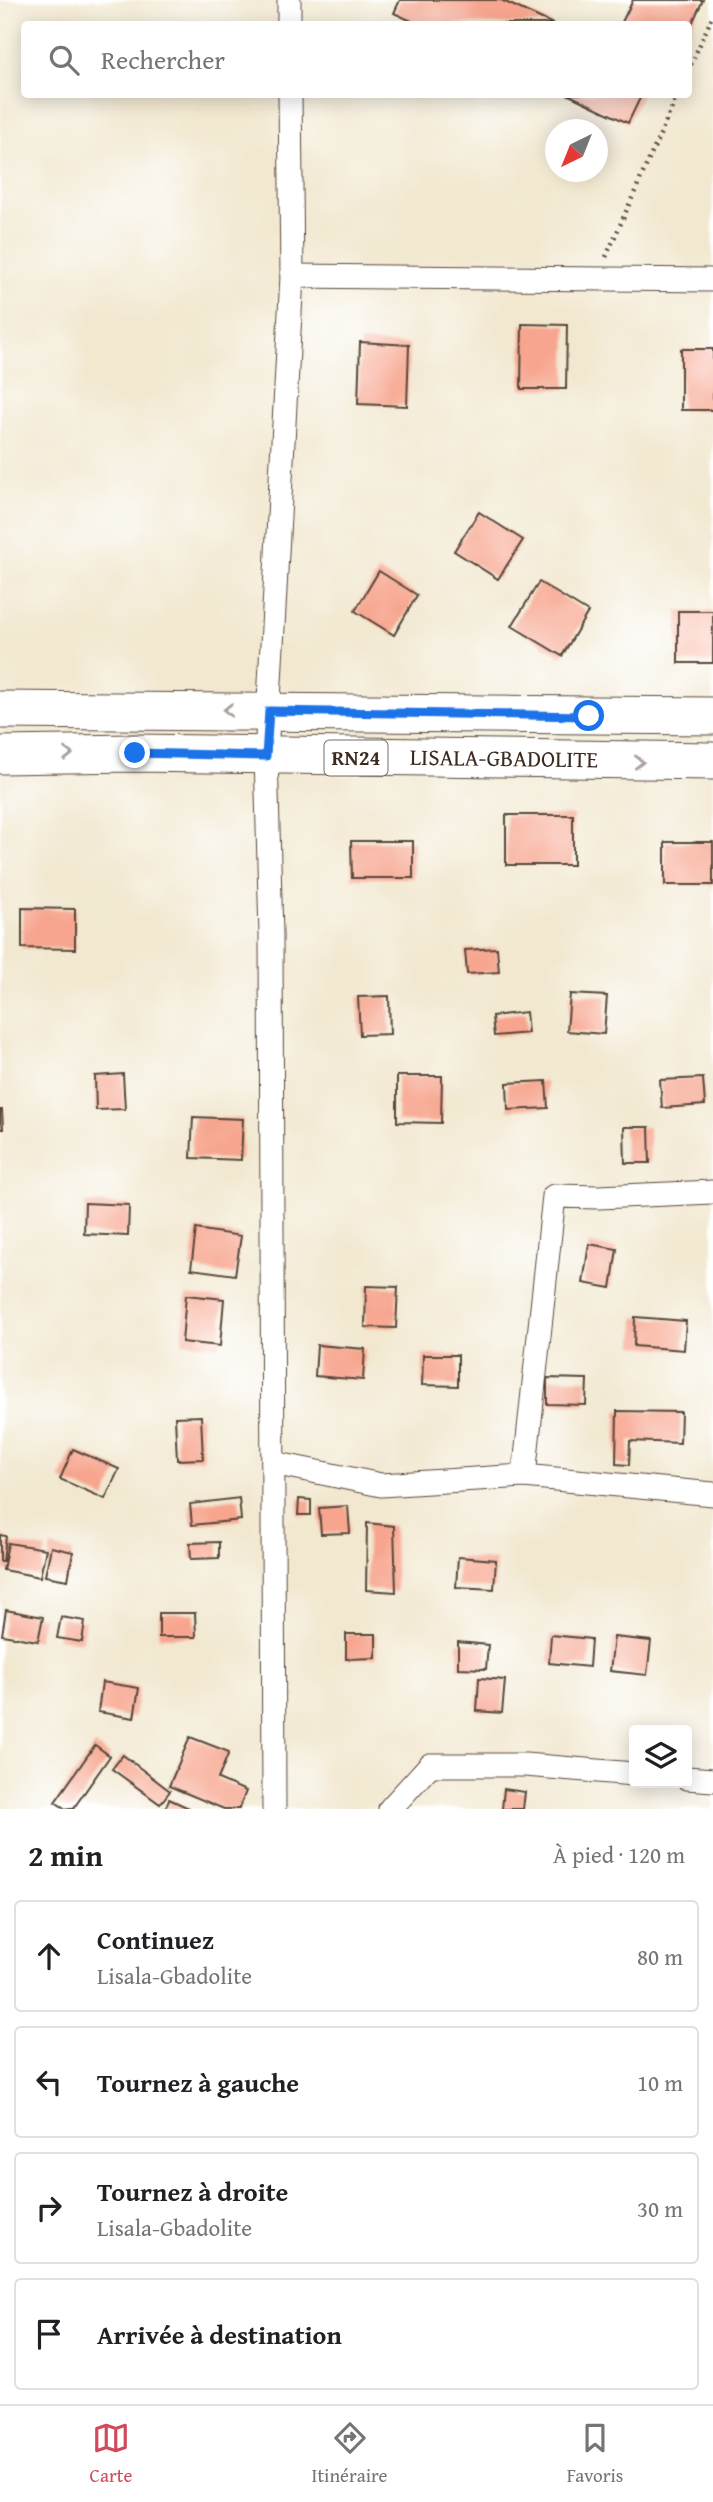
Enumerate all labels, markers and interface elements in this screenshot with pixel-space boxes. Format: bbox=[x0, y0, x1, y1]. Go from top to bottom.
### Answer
search box bbox=[21, 21, 692, 98]
text: Rechercher bbox=[101, 40, 225, 79]
icon: search bbox=[45, 41, 83, 79]
north arrow bbox=[545, 119, 608, 182]
route start bbox=[573, 700, 604, 731]
one-way arrow bbox=[223, 702, 233, 718]
route end bbox=[119, 737, 150, 768]
road number: RN24 bbox=[324, 740, 388, 776]
street label: LISALA-GBADOLITE bbox=[410, 740, 598, 775]
one-way arrow bbox=[63, 746, 74, 761]
one-way arrow bbox=[634, 754, 644, 770]
map controls bbox=[629, 1725, 692, 1788]
button: layers bbox=[629, 1725, 692, 1788]
text: 2 min bbox=[28, 1833, 103, 1877]
text: À pied · 120 m bbox=[553, 1838, 685, 1871]
text: Continuez bbox=[97, 1920, 214, 1959]
icon: ahead bbox=[30, 1937, 68, 1975]
text: 80 m bbox=[637, 1940, 683, 1973]
text: Lisala-Gbadolite bbox=[97, 1959, 252, 1992]
icon: left bbox=[30, 2063, 68, 2101]
text: Tournez à gauche bbox=[97, 2063, 299, 2102]
text: 10 m bbox=[637, 2066, 683, 2099]
text: Tournez à droite bbox=[97, 2172, 288, 2211]
icon: right bbox=[30, 2189, 68, 2227]
text: 30 m bbox=[637, 2192, 683, 2225]
text: Lisala-Gbadolite bbox=[97, 2211, 252, 2244]
icon: arrive bbox=[30, 2315, 68, 2353]
text: Arrivée à destination bbox=[97, 2315, 342, 2354]
tab: Carte bbox=[90, 2419, 132, 2489]
tab: Itinéraire bbox=[312, 2419, 387, 2489]
tab: Favoris bbox=[567, 2419, 623, 2489]

